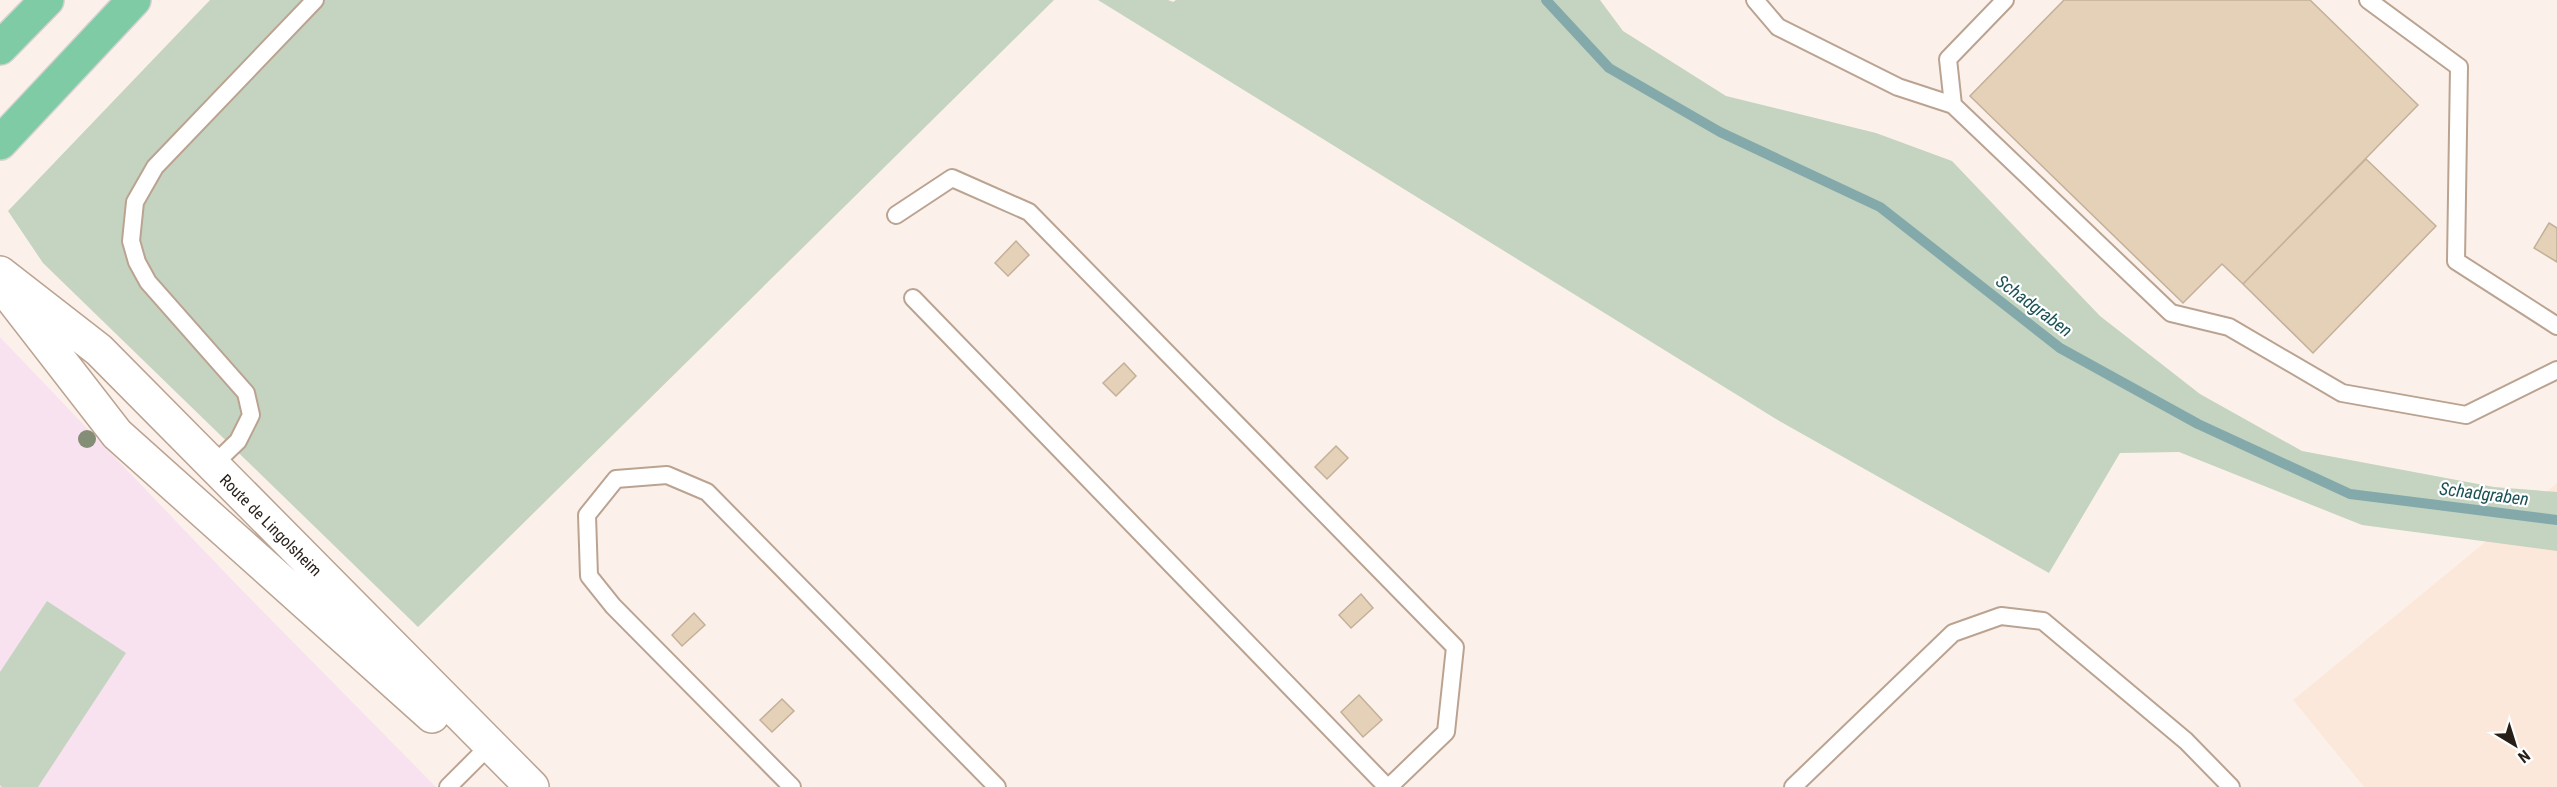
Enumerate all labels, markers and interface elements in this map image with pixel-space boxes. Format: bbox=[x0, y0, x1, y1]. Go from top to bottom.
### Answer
water label: Schadgraben bbox=[1992, 270, 2076, 341]
street label: Route de Lingolsheim bbox=[216, 471, 325, 580]
water label: Schadgraben bbox=[2438, 478, 2530, 509]
north arrow bbox=[2485, 715, 2545, 775]
text: N bbox=[2514, 746, 2534, 767]

